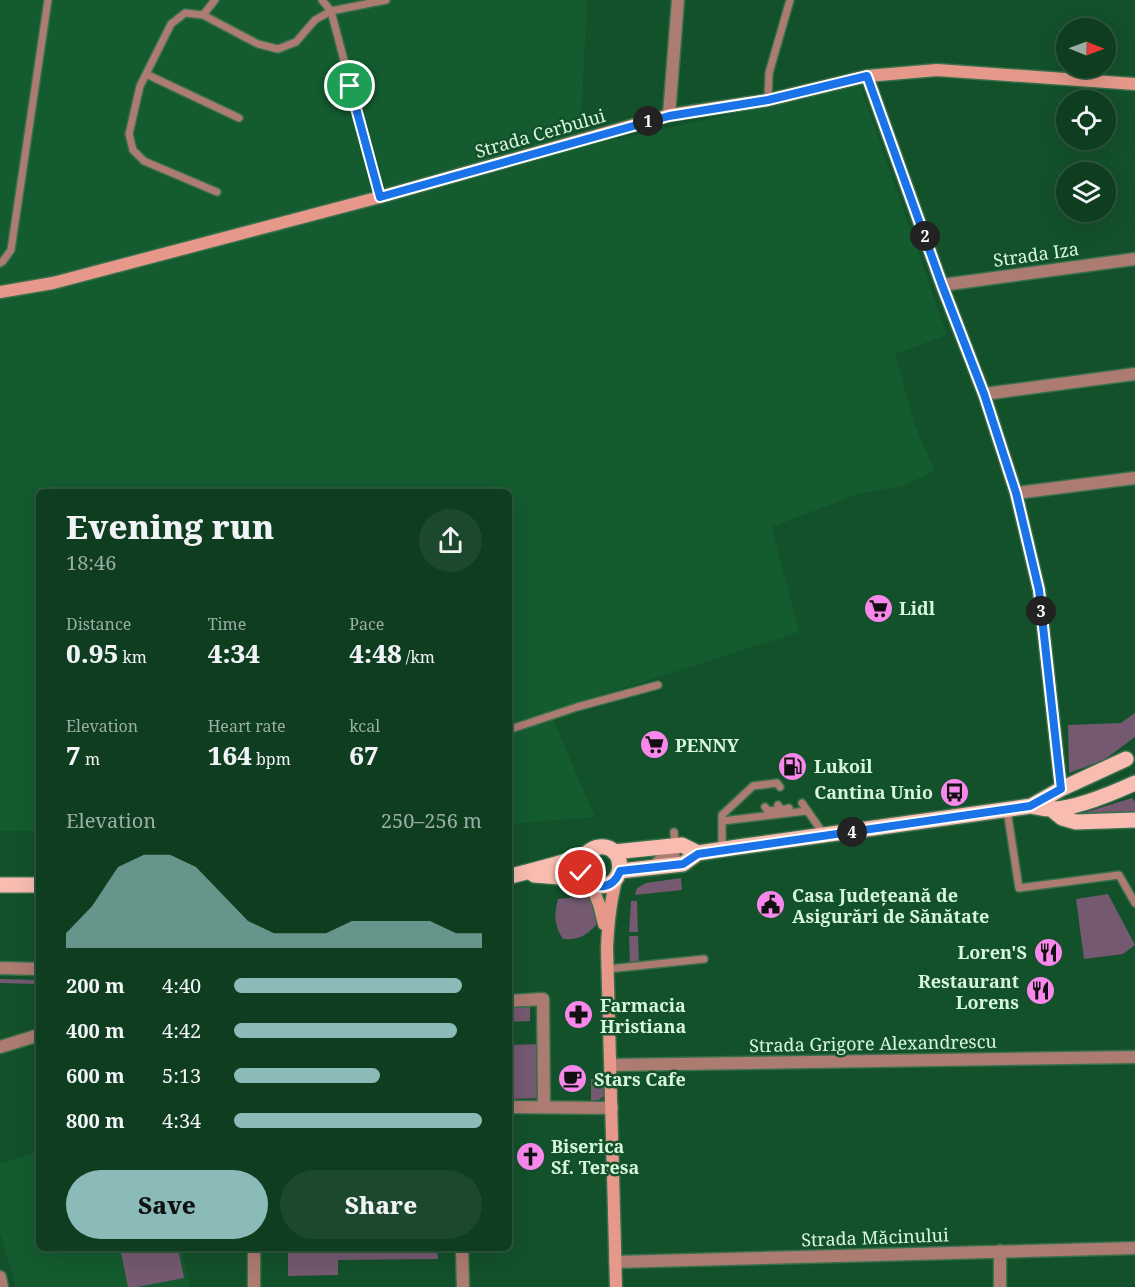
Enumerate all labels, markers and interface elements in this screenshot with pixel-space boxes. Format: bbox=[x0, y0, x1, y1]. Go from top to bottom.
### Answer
north arrow bbox=[1056, 18, 1116, 78]
map controls bbox=[1056, 18, 1116, 222]
pin bbox=[324, 60, 375, 111]
icon: arrive bbox=[333, 69, 366, 102]
button: locate bbox=[1056, 90, 1116, 150]
street label: Strada Cerbului bbox=[472, 103, 608, 163]
pin: 1 bbox=[633, 106, 663, 136]
text: 1 bbox=[643, 110, 653, 132]
button: layers bbox=[1056, 162, 1116, 222]
pin: 2 bbox=[910, 221, 940, 251]
text: 2 bbox=[920, 225, 930, 247]
street label: Strada Iza bbox=[992, 236, 1080, 272]
text: Evening run bbox=[66, 504, 274, 549]
button: share bbox=[419, 509, 482, 572]
text: 18:46 bbox=[66, 549, 116, 576]
supermarket icon: Lidl bbox=[862, 592, 894, 624]
place label: Lidl bbox=[899, 596, 936, 620]
pin: 3 bbox=[1026, 596, 1056, 626]
text: 3 bbox=[1036, 600, 1046, 622]
text: Distance bbox=[66, 613, 131, 635]
text: Time bbox=[208, 613, 246, 635]
text: Pace bbox=[349, 613, 384, 635]
text: 0.95 bbox=[66, 635, 118, 671]
text: 4:34 bbox=[208, 635, 260, 671]
text: 4:48 bbox=[349, 635, 402, 671]
text: km bbox=[118, 646, 147, 668]
text: /km bbox=[402, 646, 435, 668]
text: Elevation bbox=[66, 715, 138, 737]
text: Heart rate bbox=[208, 715, 286, 737]
text: kcal bbox=[349, 715, 380, 737]
supermarket icon: PENNY bbox=[638, 729, 670, 761]
place label: PENNY bbox=[675, 733, 740, 757]
text: 7 bbox=[66, 737, 81, 773]
text: 164 bbox=[208, 737, 252, 773]
text: 67 bbox=[349, 737, 379, 773]
text: m bbox=[81, 748, 100, 770]
text: bpm bbox=[252, 748, 291, 770]
fuel station icon: Lukoil bbox=[777, 750, 809, 782]
place label: Lukoil bbox=[814, 754, 873, 778]
bus stop icon: Cantina Unio bbox=[938, 776, 970, 808]
place label: Cantina Unio bbox=[814, 780, 933, 804]
text: Elevation bbox=[66, 807, 156, 834]
text: 250–256 m bbox=[381, 807, 482, 834]
pin: 4 bbox=[837, 817, 867, 847]
text: 4 bbox=[847, 821, 857, 843]
pin bbox=[555, 847, 606, 898]
icon: check bbox=[564, 856, 597, 889]
place label: Casa Județeană de Asigurări de Sănătate bbox=[792, 883, 989, 928]
public building icon: Casa Județeană de Asigurări de Sănătate bbox=[755, 889, 787, 921]
restaurant icon: Loren'S bbox=[1032, 936, 1064, 968]
place label: Loren'S bbox=[958, 940, 1027, 964]
place label: Restaurant Lorens bbox=[918, 969, 1019, 1014]
text: 200 m bbox=[66, 972, 125, 999]
text: 4:40 bbox=[162, 972, 201, 999]
restaurant icon: Restaurant Lorens bbox=[1024, 975, 1056, 1007]
place label: Farmacia Hristiana bbox=[600, 993, 687, 1038]
pharmacy icon: Farmacia Hristiana bbox=[563, 999, 595, 1031]
text: 400 m bbox=[66, 1017, 125, 1044]
text: 4:42 bbox=[162, 1017, 201, 1044]
street label: Strada Grigore Alexandrescu bbox=[749, 1029, 998, 1057]
text: 600 m bbox=[66, 1062, 125, 1089]
text: 5:13 bbox=[162, 1062, 201, 1089]
cafe icon: Stars Cafe bbox=[557, 1063, 589, 1095]
place label: Stars Cafe bbox=[594, 1067, 686, 1091]
text: 800 m bbox=[66, 1107, 125, 1134]
text: 4:34 bbox=[162, 1107, 201, 1134]
place label: Biserica Sf. Teresa bbox=[551, 1134, 639, 1179]
church icon: Biserica Sf. Teresa bbox=[514, 1140, 546, 1172]
button: Save bbox=[66, 1170, 268, 1239]
button: Share bbox=[280, 1170, 482, 1239]
street label: Strada Măcinului bbox=[801, 1222, 949, 1252]

